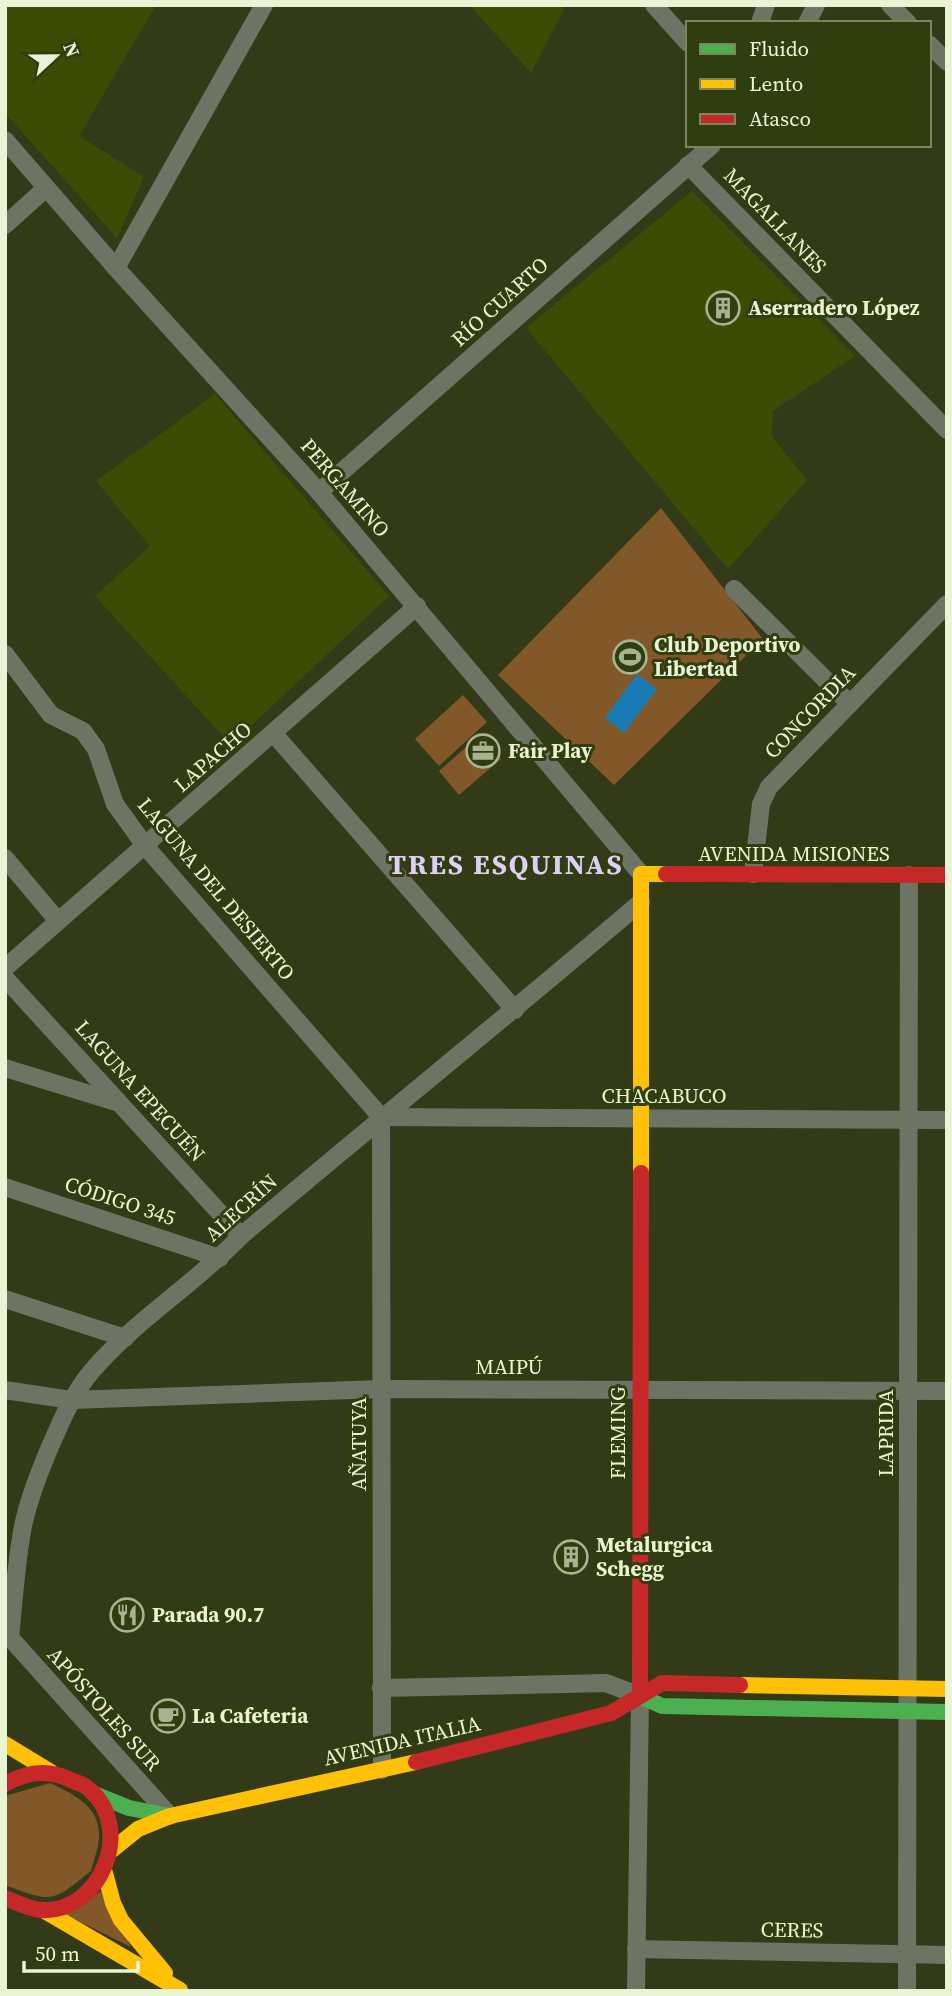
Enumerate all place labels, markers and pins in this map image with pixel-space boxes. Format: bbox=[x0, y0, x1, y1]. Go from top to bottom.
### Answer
building icon: Aserradero López bbox=[704, 289, 742, 327]
place label: Aserradero López bbox=[748, 293, 920, 322]
place label: Club Deportivo Libertad bbox=[654, 630, 801, 683]
sports icon: Club Deportivo Libertad bbox=[611, 638, 649, 676]
office icon: Fair Play bbox=[464, 732, 502, 770]
place label: Fair Play bbox=[508, 736, 593, 765]
place label: Metalurgica Schegg bbox=[596, 1530, 713, 1583]
building icon: Metalurgica Schegg bbox=[552, 1538, 590, 1576]
restaurant icon: Parada 90.7 bbox=[108, 1596, 146, 1634]
place label: Parada 90.7 bbox=[152, 1600, 264, 1629]
cafe icon: La Cafeteria bbox=[149, 1697, 187, 1735]
place label: La Cafeteria bbox=[192, 1701, 309, 1730]

